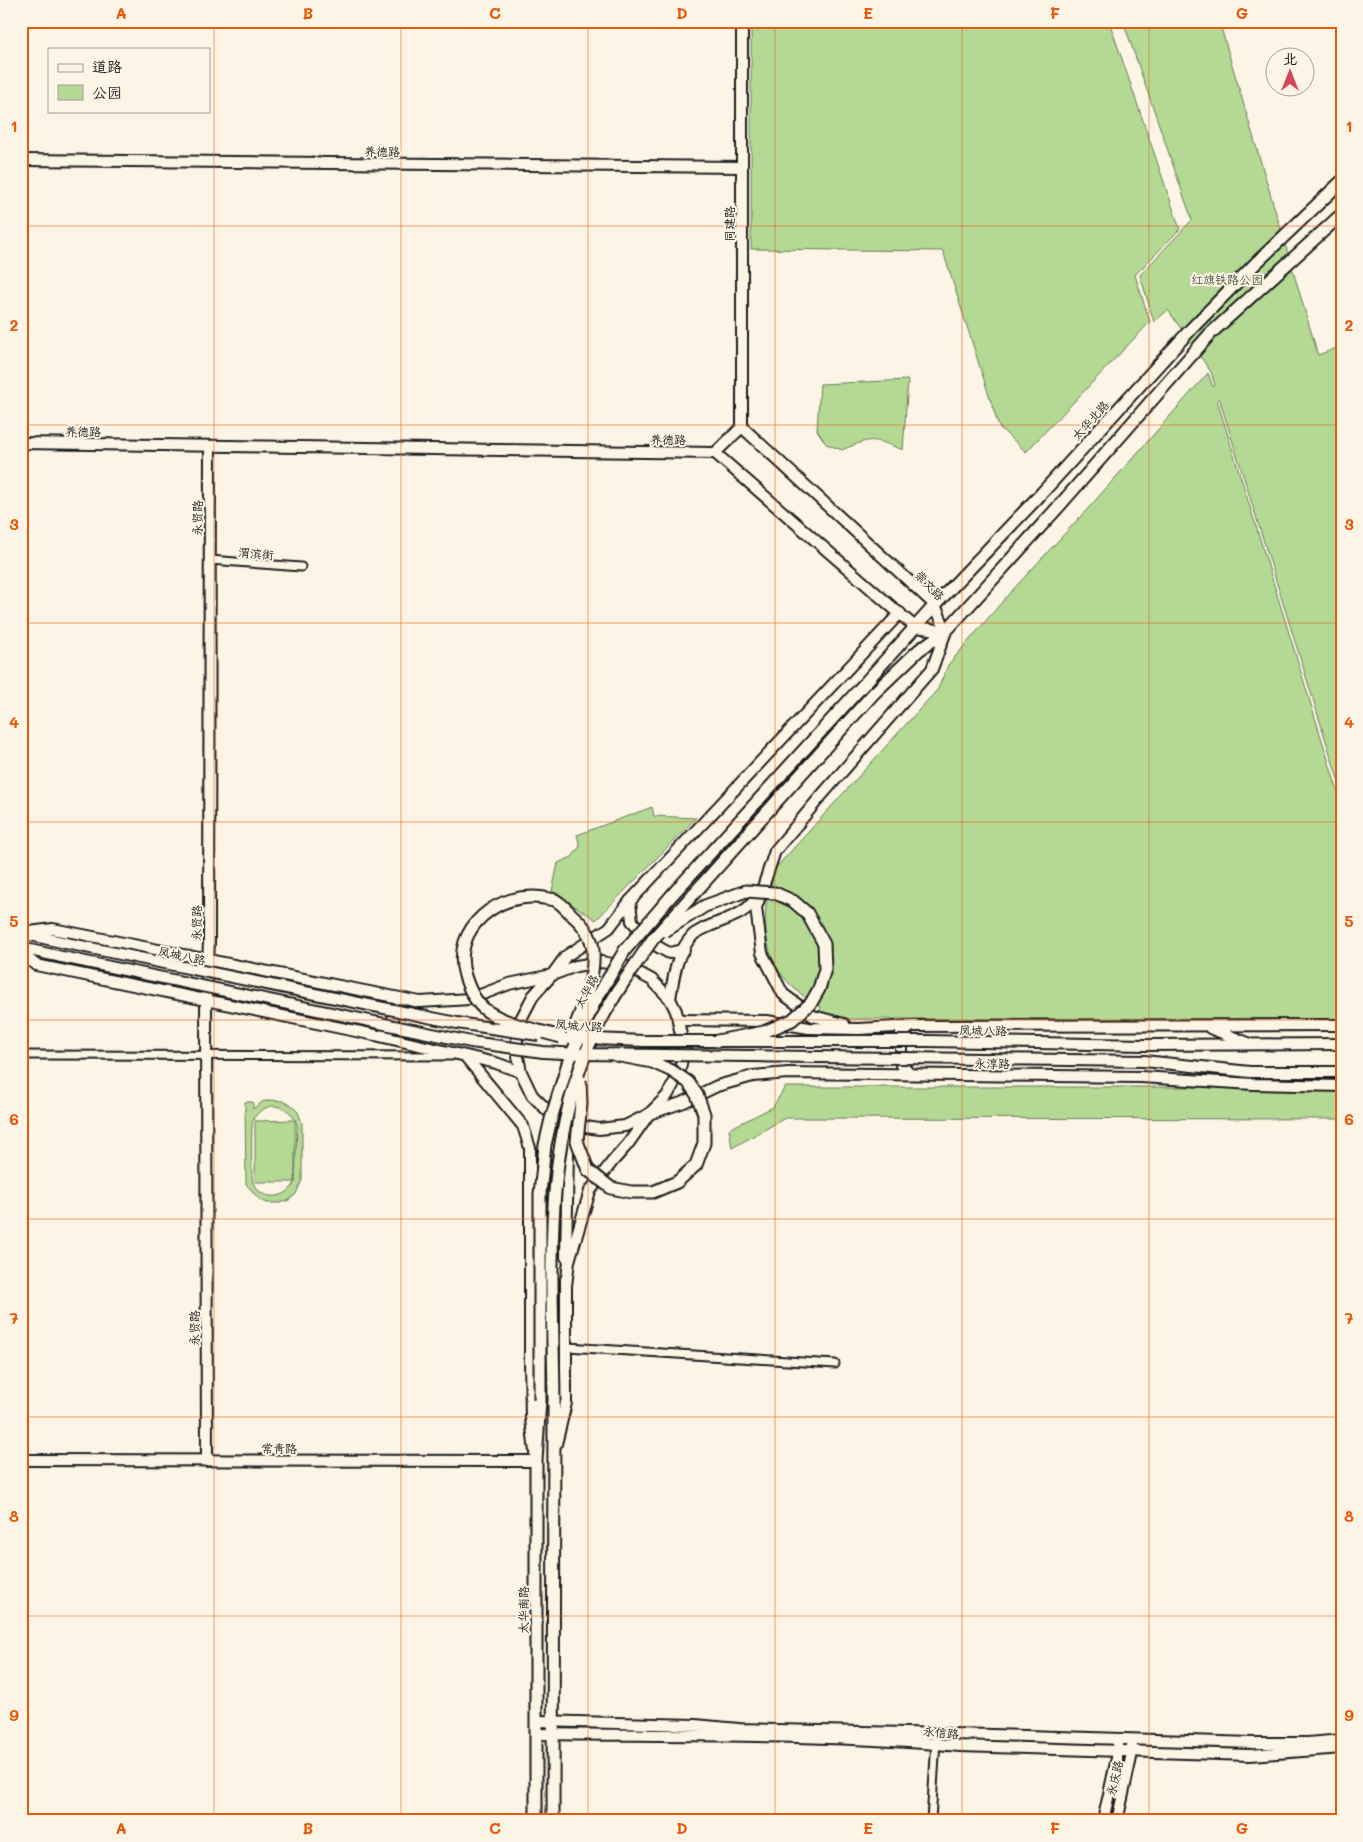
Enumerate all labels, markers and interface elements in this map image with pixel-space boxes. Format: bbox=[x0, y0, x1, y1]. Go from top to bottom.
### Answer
text: A bbox=[115, 2, 127, 23]
text: B bbox=[303, 2, 313, 23]
text: C bbox=[489, 2, 501, 23]
text: D bbox=[676, 2, 688, 23]
text: E bbox=[863, 2, 873, 23]
text: F bbox=[1050, 2, 1060, 23]
text: G bbox=[1236, 2, 1248, 23]
legend bbox=[48, 48, 210, 112]
north arrow bbox=[1266, 48, 1316, 98]
text: 北 bbox=[1283, 49, 1297, 68]
text: 道路 bbox=[92, 56, 122, 76]
text: 公园 bbox=[92, 82, 122, 102]
text: 1 bbox=[10, 115, 18, 136]
text: 1 bbox=[1345, 115, 1353, 136]
street label: 养德路 bbox=[364, 143, 400, 159]
street label: 同建路 bbox=[721, 206, 737, 242]
park label: 红旗铁路公园 bbox=[1191, 271, 1263, 287]
text: 2 bbox=[10, 314, 19, 335]
text: 2 bbox=[1345, 314, 1354, 335]
street label: 太华北路 bbox=[1068, 397, 1112, 443]
street label: 养德路 bbox=[65, 423, 101, 439]
street label: 养德路 bbox=[650, 431, 686, 447]
street label: 永贤路 bbox=[189, 500, 205, 536]
text: 3 bbox=[9, 513, 19, 534]
text: 3 bbox=[1344, 513, 1354, 534]
street label: 渭滨街 bbox=[237, 543, 275, 563]
street label: 崇文路 bbox=[912, 566, 948, 604]
text: 4 bbox=[9, 711, 19, 732]
text: 4 bbox=[1344, 711, 1354, 732]
street label: 永贤路 bbox=[188, 905, 204, 941]
text: 5 bbox=[9, 910, 19, 931]
text: 5 bbox=[1344, 910, 1354, 931]
street label: 凤城八路 bbox=[157, 942, 207, 968]
street label: 太华路 bbox=[570, 971, 602, 1011]
street label: 凤城八路 bbox=[554, 1015, 604, 1035]
street label: 凤城八路 bbox=[959, 1022, 1007, 1038]
street label: 永淳路 bbox=[974, 1055, 1010, 1071]
text: 6 bbox=[9, 1108, 19, 1129]
text: 6 bbox=[1344, 1108, 1354, 1129]
text: 7 bbox=[10, 1307, 19, 1328]
text: 7 bbox=[1345, 1307, 1354, 1328]
street label: 永贤路 bbox=[186, 1310, 202, 1346]
street label: 常青路 bbox=[261, 1440, 297, 1456]
text: 8 bbox=[9, 1505, 19, 1526]
text: 8 bbox=[1344, 1505, 1354, 1526]
street label: 太华南路 bbox=[515, 1586, 531, 1634]
text: 9 bbox=[9, 1704, 19, 1725]
text: 9 bbox=[1344, 1704, 1354, 1725]
street label: 永信路 bbox=[922, 1722, 960, 1742]
street label: 永庆路 bbox=[1102, 1759, 1126, 1797]
text: A bbox=[115, 1817, 127, 1838]
text: B bbox=[303, 1817, 313, 1838]
text: C bbox=[489, 1817, 501, 1838]
text: D bbox=[676, 1817, 688, 1838]
text: E bbox=[863, 1817, 873, 1838]
text: F bbox=[1050, 1817, 1060, 1838]
text: G bbox=[1236, 1817, 1248, 1838]

